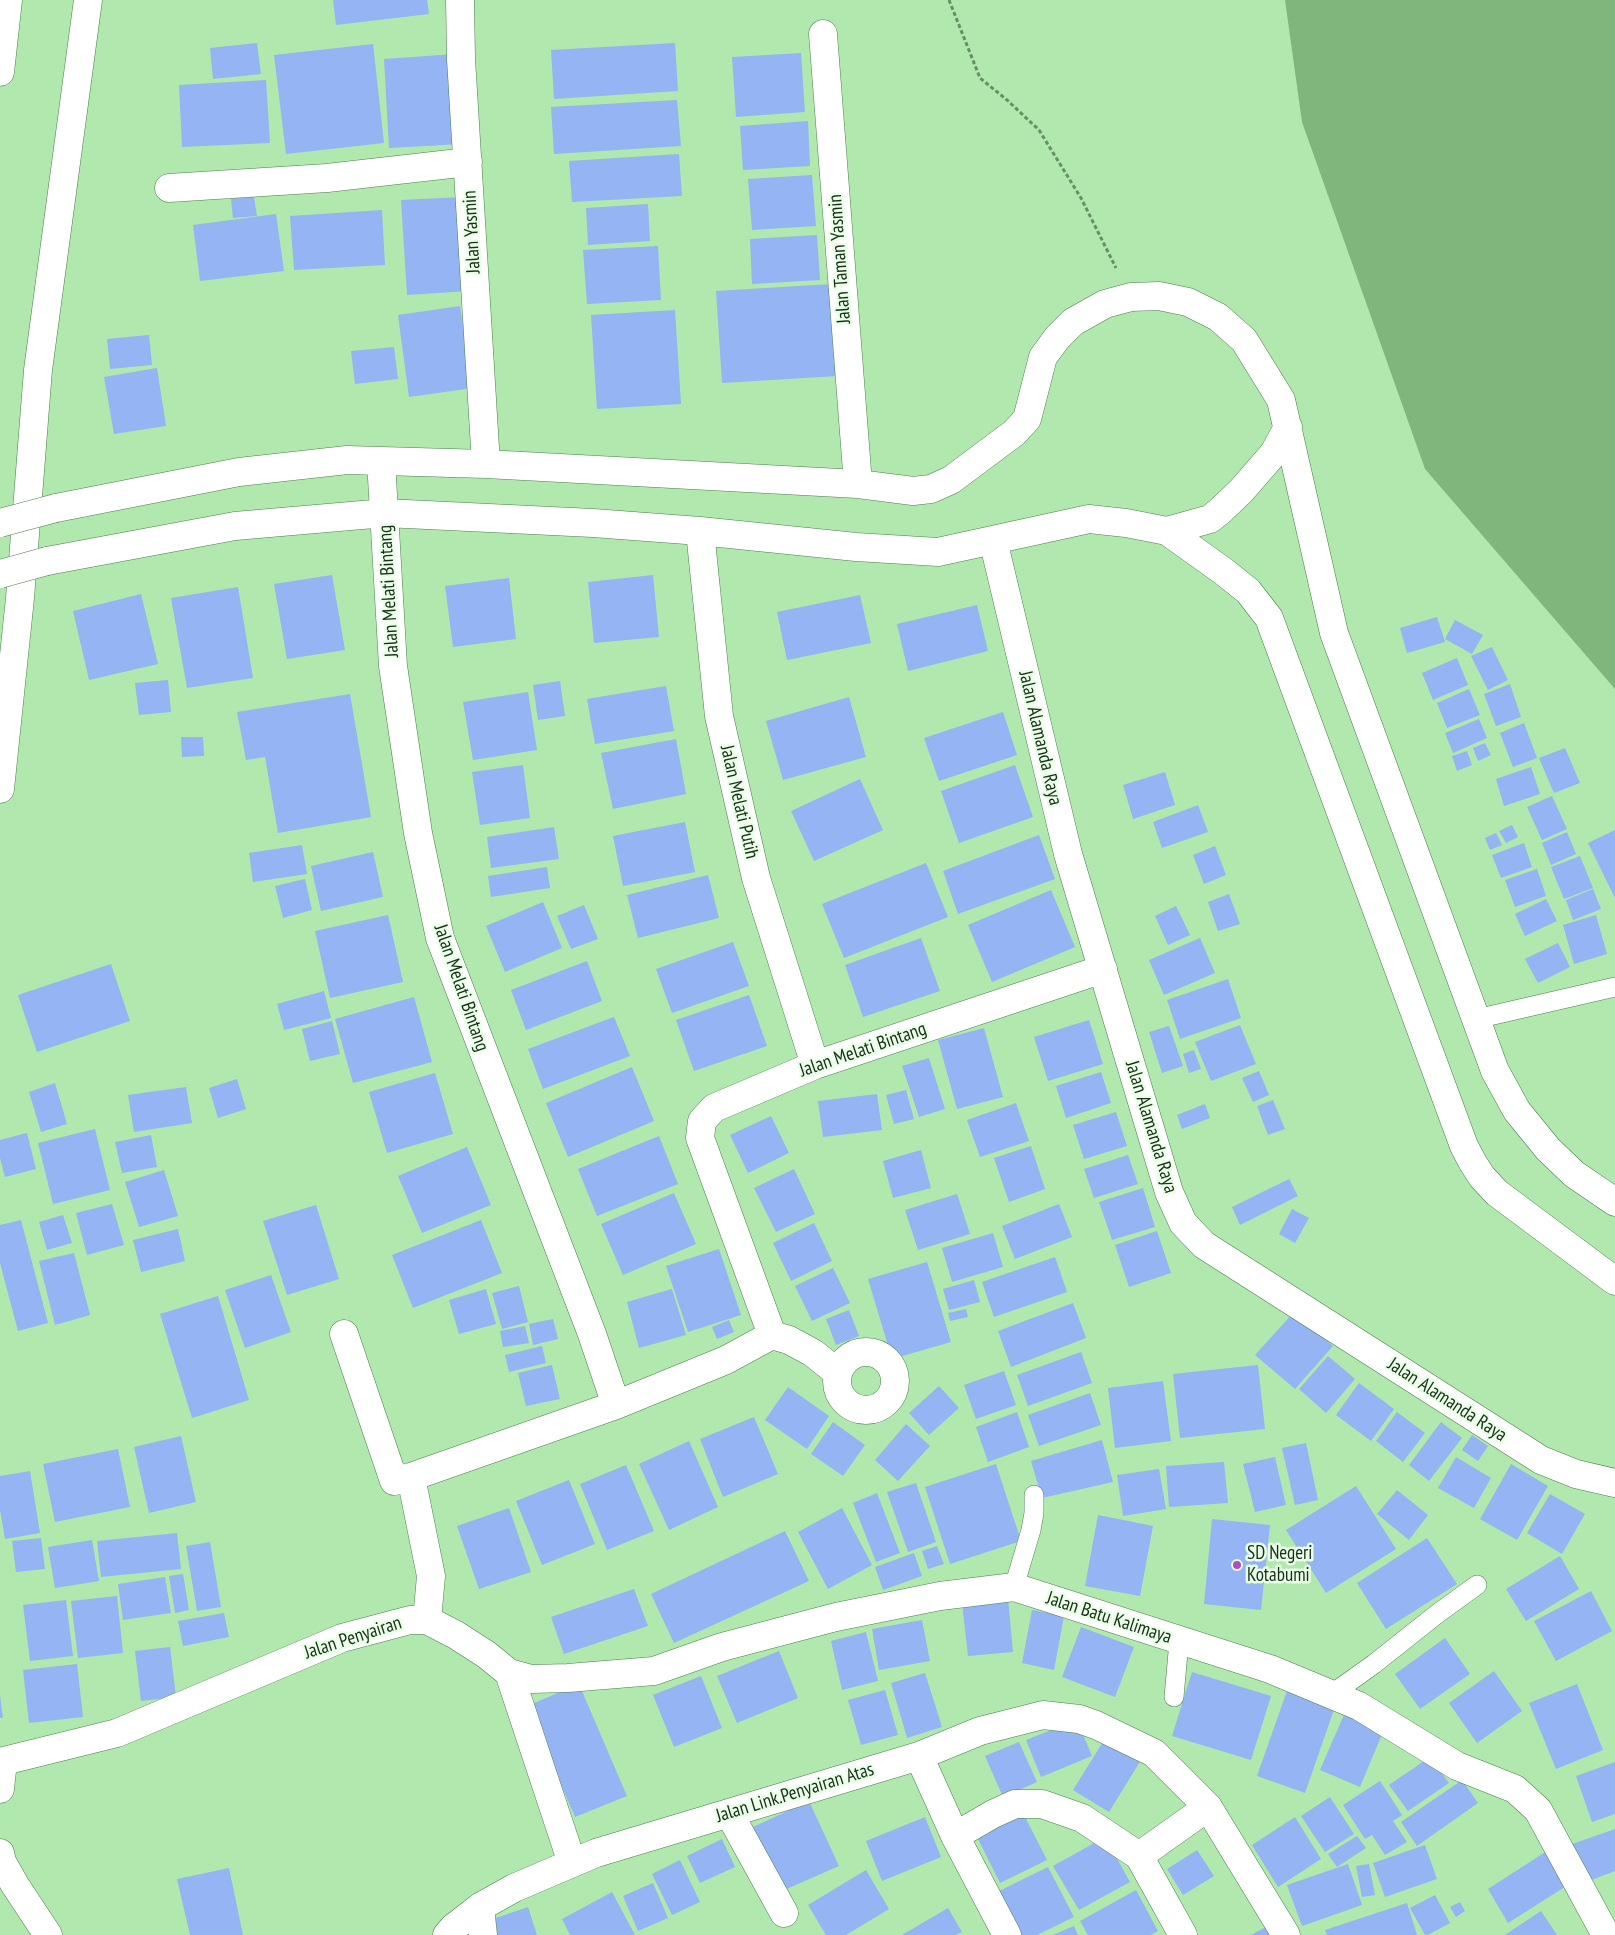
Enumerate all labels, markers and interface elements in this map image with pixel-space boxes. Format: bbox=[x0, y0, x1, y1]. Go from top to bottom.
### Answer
street label: Jalan Yasmin bbox=[458, 190, 486, 274]
street label: Jalan Taman Yasmin bbox=[824, 193, 856, 325]
street label: Jalan Melati Bintang bbox=[374, 524, 404, 658]
street label: Jalan Alamanda Raya bbox=[1013, 669, 1067, 807]
street label: Jalan Melati Putih bbox=[715, 743, 763, 861]
street label: Jalan Melati Bintang bbox=[429, 922, 493, 1054]
street label: Jalan Melati Bintang bbox=[797, 1018, 929, 1082]
street label: Jalan Alamanda Raya bbox=[1120, 1058, 1182, 1196]
street label: Jalan Alamanda Raya bbox=[1383, 1353, 1511, 1447]
place label: SD Negeri Kotabumi bbox=[1247, 1543, 1312, 1587]
marker: SD Negeri Kotabumi bbox=[1231, 1559, 1243, 1571]
street label: Jalan Batu Kalimaya bbox=[1043, 1587, 1175, 1649]
street label: Jalan Penyairan bbox=[302, 1612, 404, 1664]
street label: Jalan Link.Penyairan Atas bbox=[713, 1758, 877, 1828]

